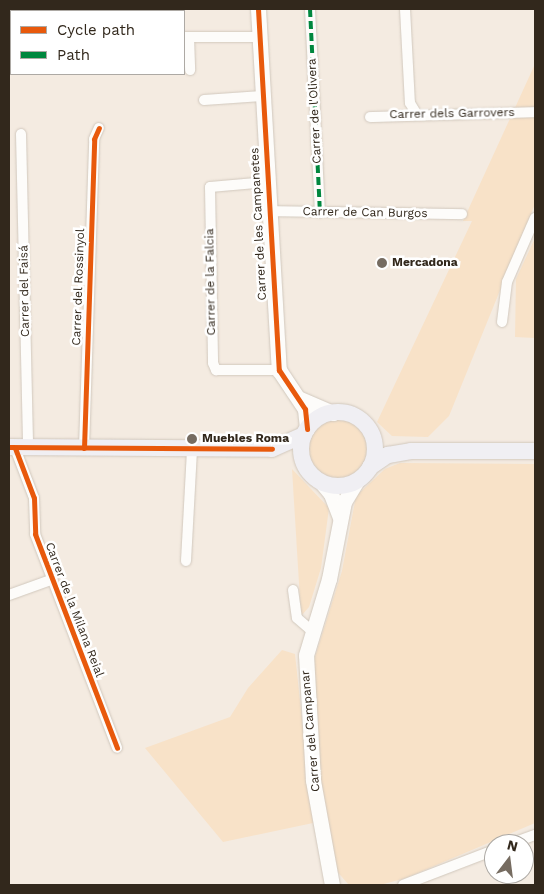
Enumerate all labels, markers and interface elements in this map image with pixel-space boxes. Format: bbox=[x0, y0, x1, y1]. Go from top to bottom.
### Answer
legend bbox=[10, 10, 185, 75]
text: Cycle path bbox=[57, 21, 135, 39]
text: Path bbox=[57, 46, 90, 64]
street label: Carrer de l'Olivera bbox=[305, 58, 325, 164]
street label: Carrer dels Garrovers bbox=[389, 106, 515, 122]
street label: Carrer de les Campanetes bbox=[248, 147, 270, 301]
street label: Carrer de Can Burgos bbox=[302, 205, 428, 221]
street label: Carrer del Rossinyol bbox=[70, 228, 88, 346]
street label: Carrer de la Falcia bbox=[203, 228, 219, 336]
street label: Carrer del Faisá bbox=[17, 245, 33, 337]
place label: Mercadona bbox=[392, 256, 458, 270]
marker: Mercadona bbox=[376, 257, 388, 269]
place label: Muebles Roma bbox=[202, 432, 289, 446]
marker: Muebles Roma bbox=[186, 433, 198, 445]
street label: Carrer de la Milana Reial bbox=[41, 540, 107, 680]
street label: Carrer del Campanar bbox=[298, 669, 324, 793]
north arrow bbox=[484, 834, 534, 884]
text: N bbox=[506, 836, 520, 855]

